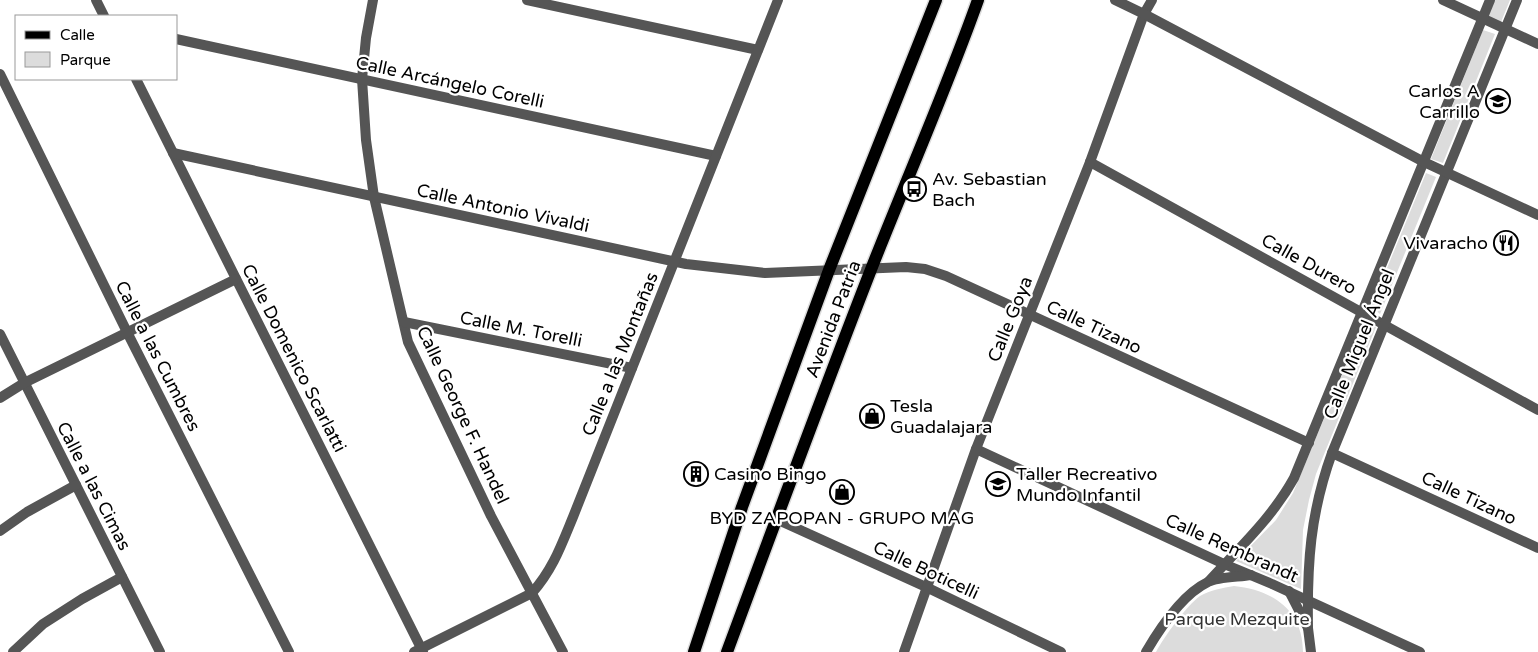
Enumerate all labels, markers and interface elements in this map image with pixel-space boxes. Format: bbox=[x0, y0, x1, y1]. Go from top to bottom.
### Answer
legend bbox=[15, 15, 178, 80]
text: Calle bbox=[60, 26, 95, 44]
text: Parque bbox=[60, 51, 111, 69]
street label: Calle Arcángelo Corelli bbox=[354, 51, 546, 113]
place label: Carlos A Carrillo bbox=[1408, 80, 1480, 123]
school or university icon: Carlos A Carrillo bbox=[1485, 88, 1511, 114]
place label: Av. Sebastian Bach bbox=[932, 168, 1047, 211]
bus stop icon: Av. Sebastian Bach bbox=[901, 176, 927, 202]
street label: Calle Antonio Vivaldi bbox=[415, 179, 591, 237]
street label: Calle Durero bbox=[1258, 229, 1360, 299]
restaurant icon: Vivaracho bbox=[1493, 230, 1519, 256]
place label: Vivaracho bbox=[1403, 232, 1488, 254]
street label: Avenida Patria bbox=[801, 257, 865, 381]
street label: Calle Domenico Scarlatti bbox=[237, 260, 351, 456]
street label: Calle Miguel Ángel bbox=[1319, 266, 1399, 422]
street label: Calle a las Montañas bbox=[577, 269, 663, 439]
street label: Calle Goya bbox=[983, 273, 1037, 365]
street label: Calle a las Cumbres bbox=[111, 277, 205, 435]
street label: Calle Tizano bbox=[1043, 295, 1145, 359]
street label: Calle M. Torelli bbox=[458, 306, 584, 352]
street label: Calle George F. Handel bbox=[412, 323, 514, 507]
place label: Tesla Guadalajara bbox=[890, 395, 992, 438]
shop icon: Tesla Guadalajara bbox=[859, 403, 885, 429]
street label: Calle a las Cimas bbox=[52, 418, 136, 554]
building icon: Casino Bingo bbox=[683, 461, 709, 487]
place label: Casino Bingo bbox=[714, 463, 826, 485]
place label: Taller Recreativo Mundo Infantil bbox=[1016, 463, 1157, 506]
street label: Calle Tizano bbox=[1418, 466, 1520, 530]
school or university icon: Taller Recreativo Mundo Infantil bbox=[985, 471, 1011, 497]
shop icon: BYD ZAPOPAN - GRUPO MAG bbox=[829, 479, 855, 505]
place label: BYD ZAPOPAN - GRUPO MAG bbox=[710, 507, 974, 529]
street label: Calle Rembrandt bbox=[1162, 509, 1302, 587]
street label: Calle Boticelli bbox=[870, 536, 982, 604]
park label: Parque Mezquite bbox=[1164, 608, 1310, 630]

